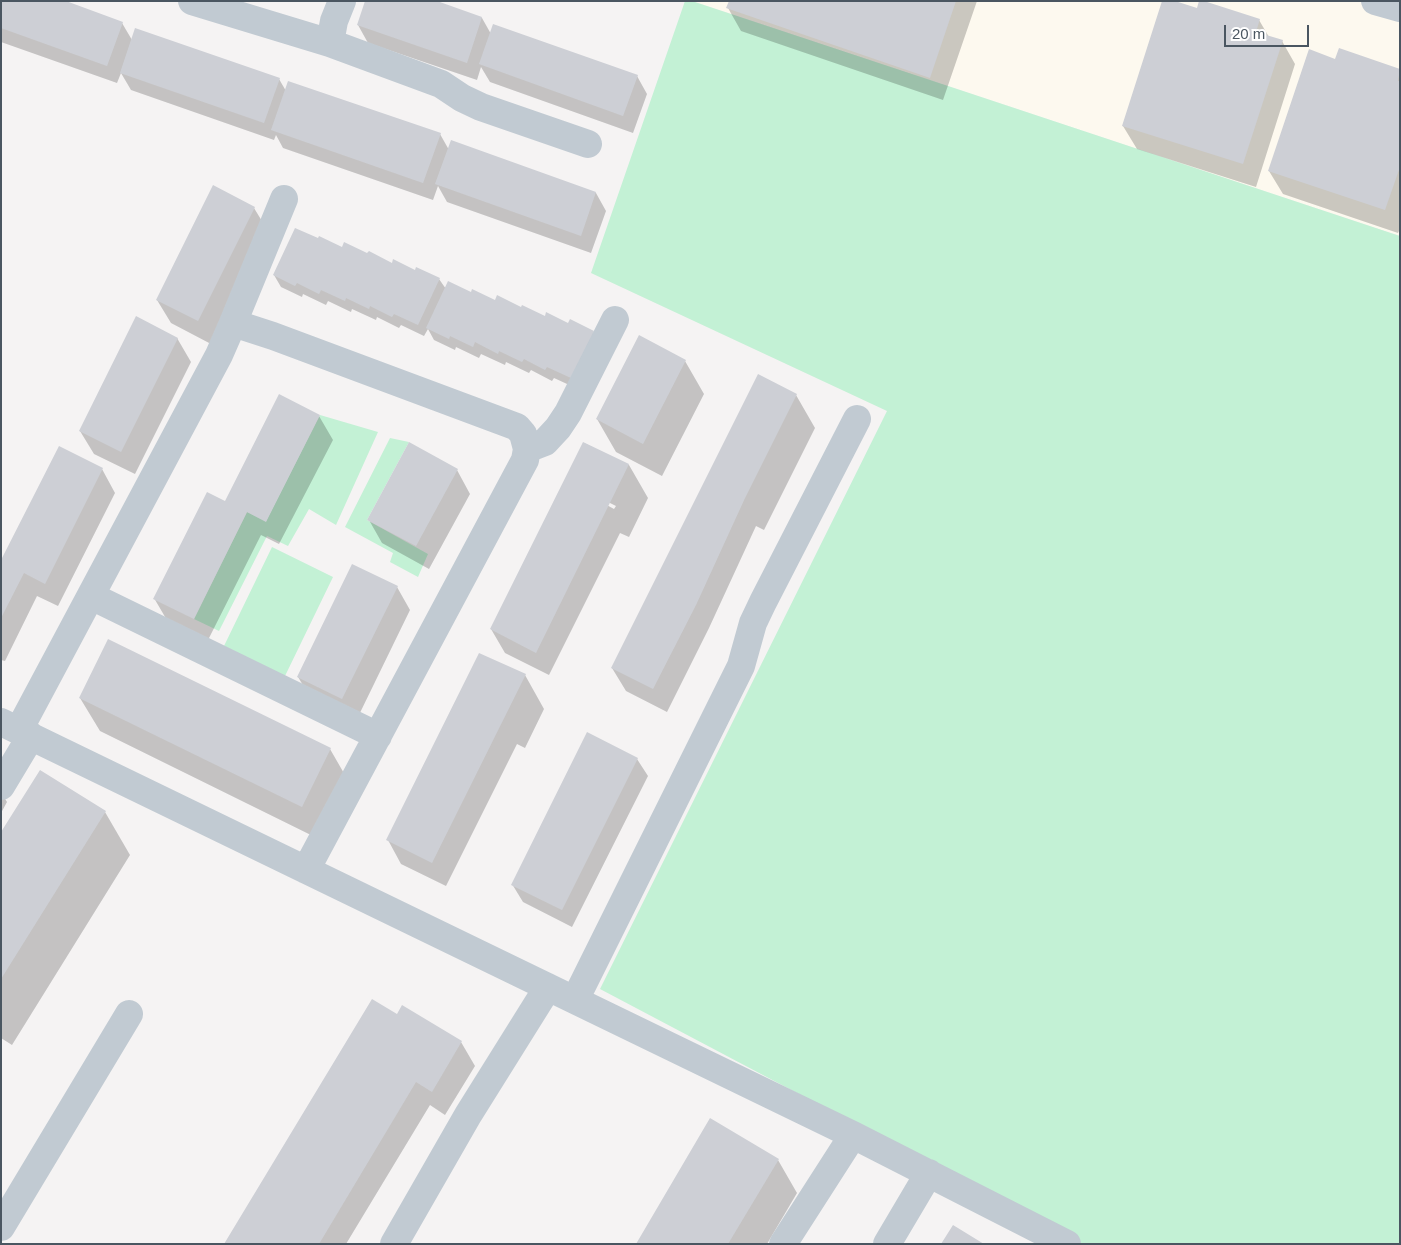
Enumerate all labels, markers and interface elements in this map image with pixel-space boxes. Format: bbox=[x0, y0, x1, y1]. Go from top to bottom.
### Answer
scale bar bbox=[1226, 15, 1311, 47]
text: 20 m bbox=[1232, 25, 1265, 42]

